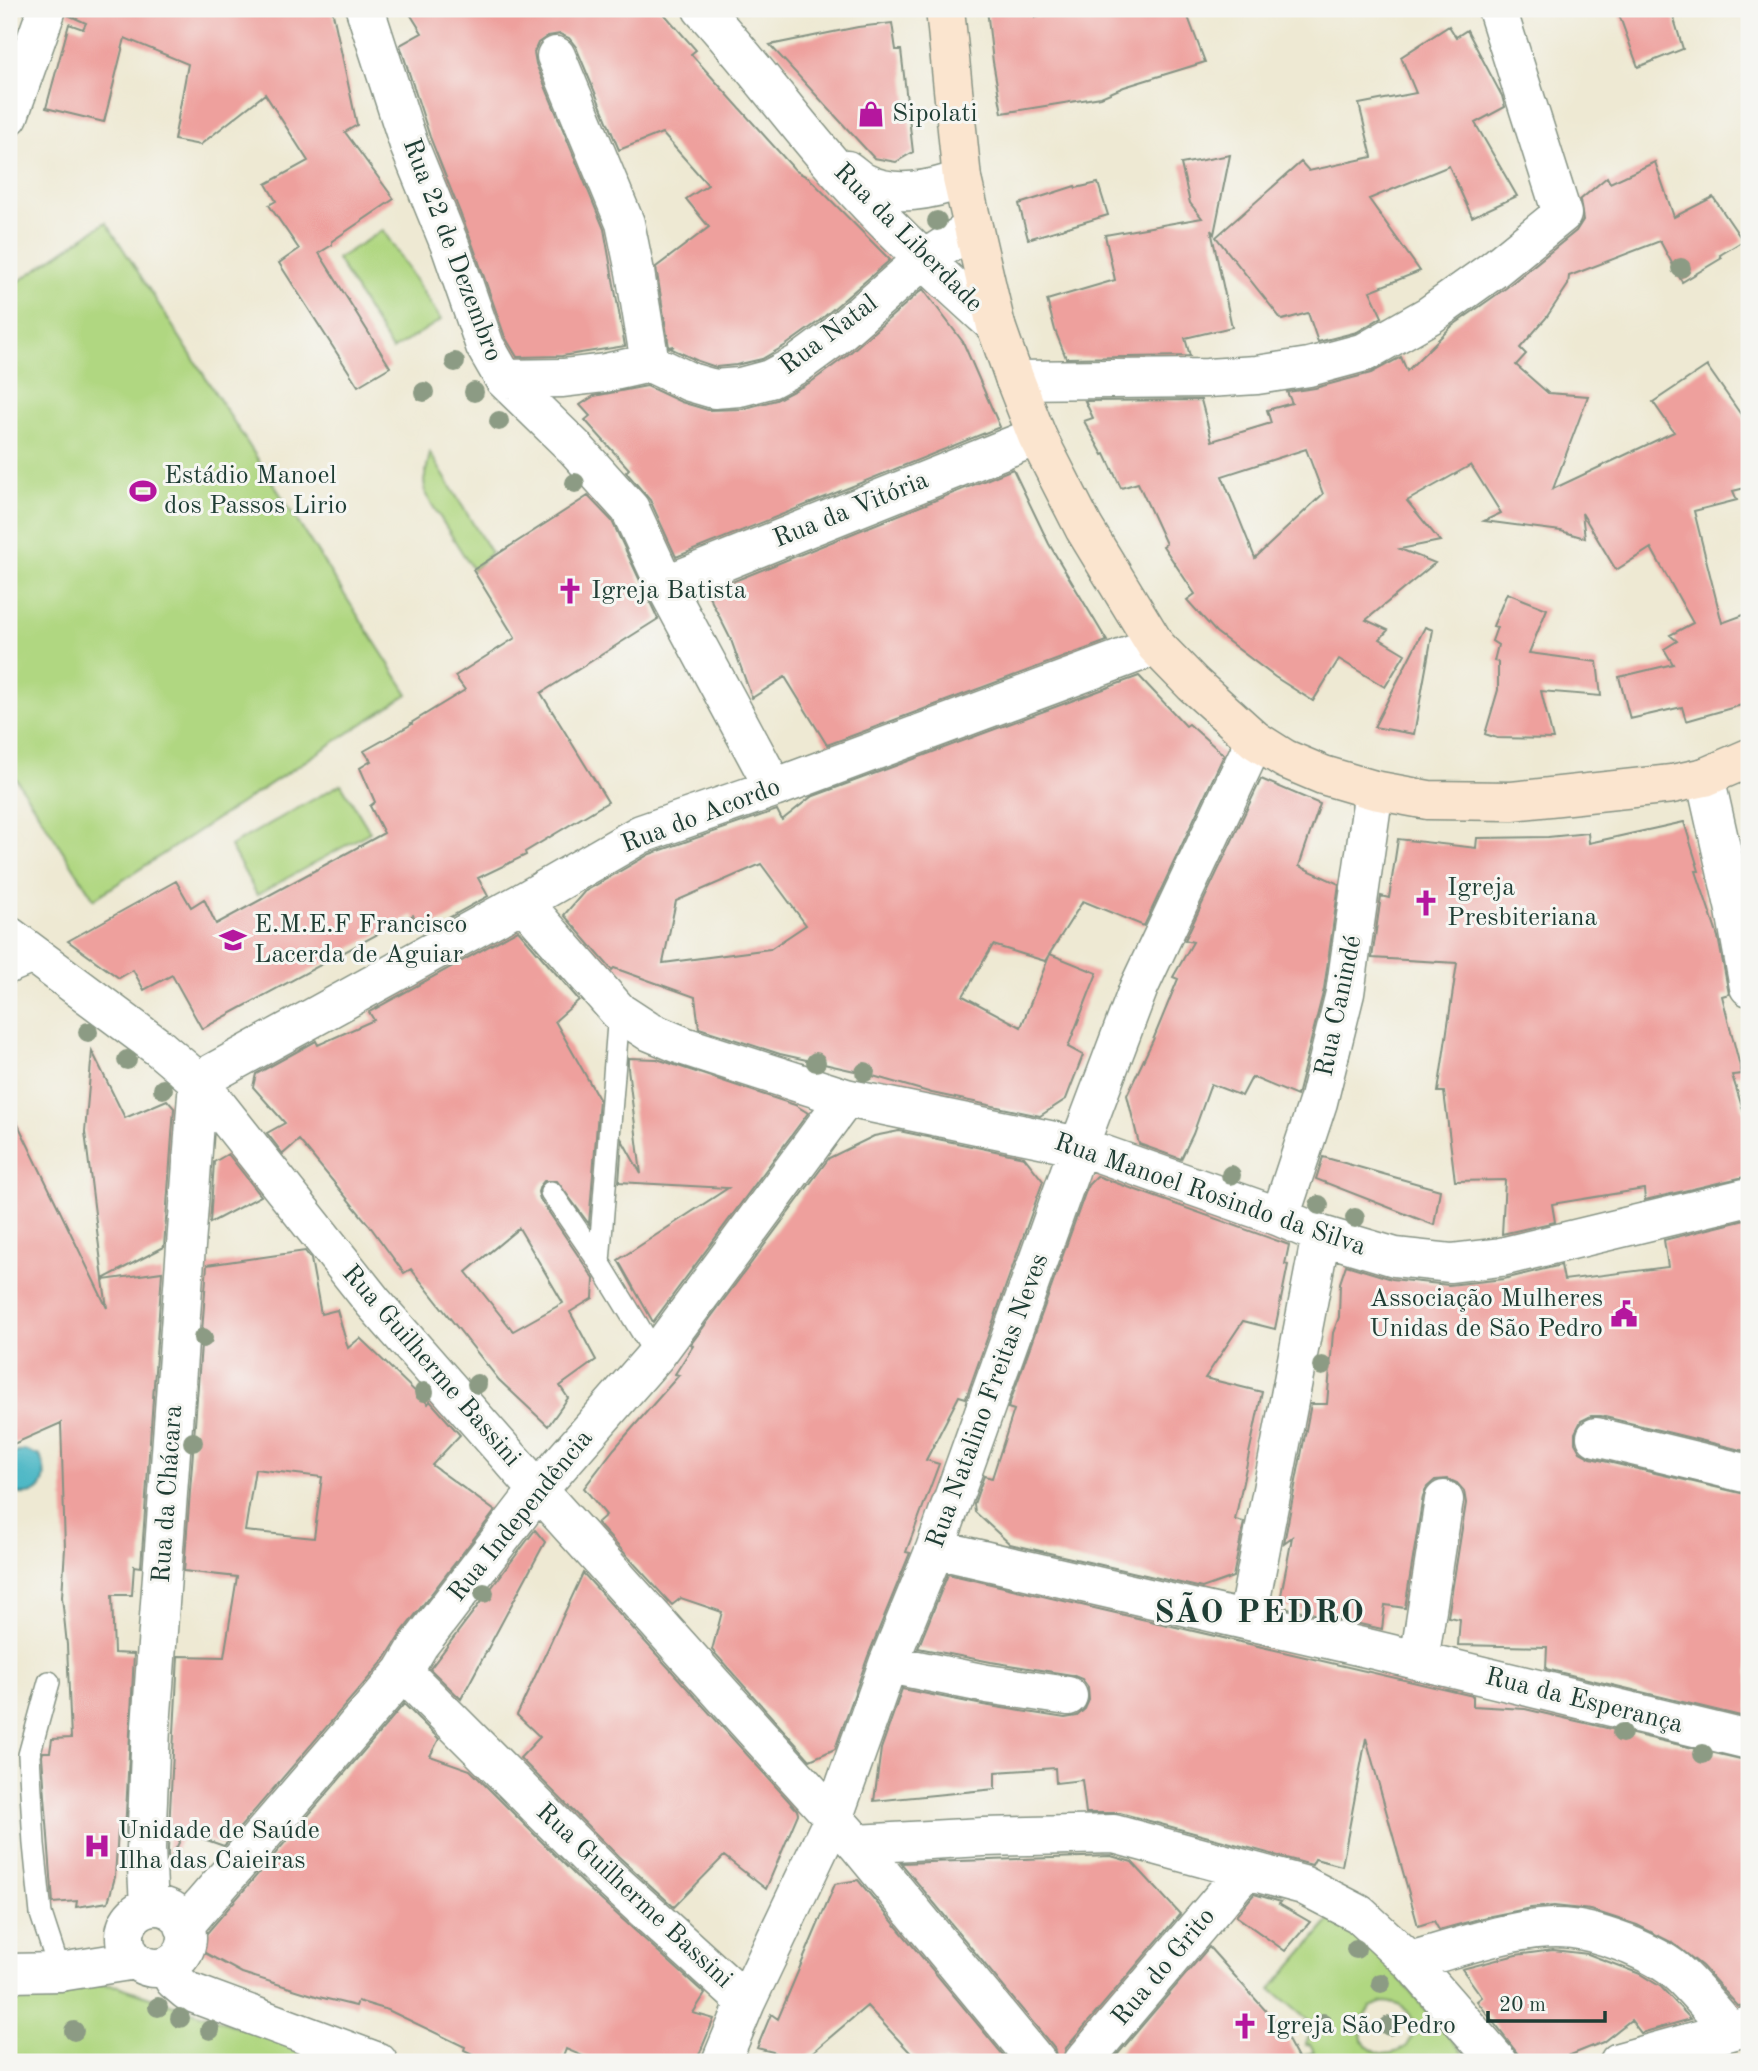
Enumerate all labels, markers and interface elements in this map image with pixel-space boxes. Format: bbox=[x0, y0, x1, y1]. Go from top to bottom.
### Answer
shop icon: Sipolati bbox=[856, 99, 886, 129]
place label: Sipolati bbox=[892, 101, 978, 127]
street label: Rua 22 de Dezembro bbox=[398, 135, 506, 365]
street label: Rua da Liberdade bbox=[829, 159, 987, 317]
street label: Rua Natal bbox=[775, 290, 883, 380]
place label: Estádio Manoel dos Passos Lirio bbox=[164, 463, 347, 519]
street label: Rua da Vitória bbox=[770, 467, 932, 553]
sports icon: Estádio Manoel dos Passos Lirio bbox=[128, 476, 158, 506]
church icon: Igreja Batista bbox=[555, 576, 585, 606]
place label: Igreja Batista bbox=[591, 578, 747, 604]
street label: Rua do Acordo bbox=[618, 774, 784, 858]
place label: Igreja Presbiteriana bbox=[1447, 875, 1598, 931]
church icon: Igreja Presbiteriana bbox=[1411, 888, 1441, 918]
place label: E.M.E.F Francisco Lacerda de Aguiar bbox=[254, 912, 467, 968]
school or university icon: E.M.E.F Francisco Lacerda de Aguiar bbox=[218, 925, 248, 955]
street label: Rua Canindé bbox=[1311, 933, 1367, 1079]
street label: Rua Manoel Rosindo da Silva bbox=[1051, 1129, 1369, 1261]
street label: Rua Natalino Freitas Neves bbox=[923, 1250, 1053, 1552]
street label: Rua Guilherme Bassini bbox=[337, 1260, 525, 1472]
place label: Associação Mulheres Unidas de São Pedro bbox=[1369, 1286, 1603, 1342]
public building icon: Associação Mulheres Unidas de São Pedro bbox=[1609, 1299, 1639, 1329]
street label: Rua da Chácara bbox=[149, 1404, 187, 1584]
street label: Rua Independência bbox=[444, 1425, 598, 1607]
district label: SÃO PEDRO bbox=[1154, 1592, 1366, 1630]
street label: Rua da Esperança bbox=[1483, 1664, 1686, 1738]
street label: Rua Guilherme Bassini bbox=[531, 1799, 737, 1993]
place label: Unidade de Saúde Ilha das Caieiras bbox=[118, 1818, 320, 1874]
hospital icon: Unidade de Saúde Ilha das Caieiras bbox=[82, 1831, 112, 1861]
street label: Rua do Grito bbox=[1108, 1903, 1220, 2031]
scale bar bbox=[1488, 1980, 1606, 2024]
text: 20 m bbox=[1499, 1995, 1546, 2016]
church icon: Igreja São Pedro bbox=[1230, 2011, 1260, 2041]
place label: Igreja São Pedro bbox=[1266, 2013, 1456, 2039]

